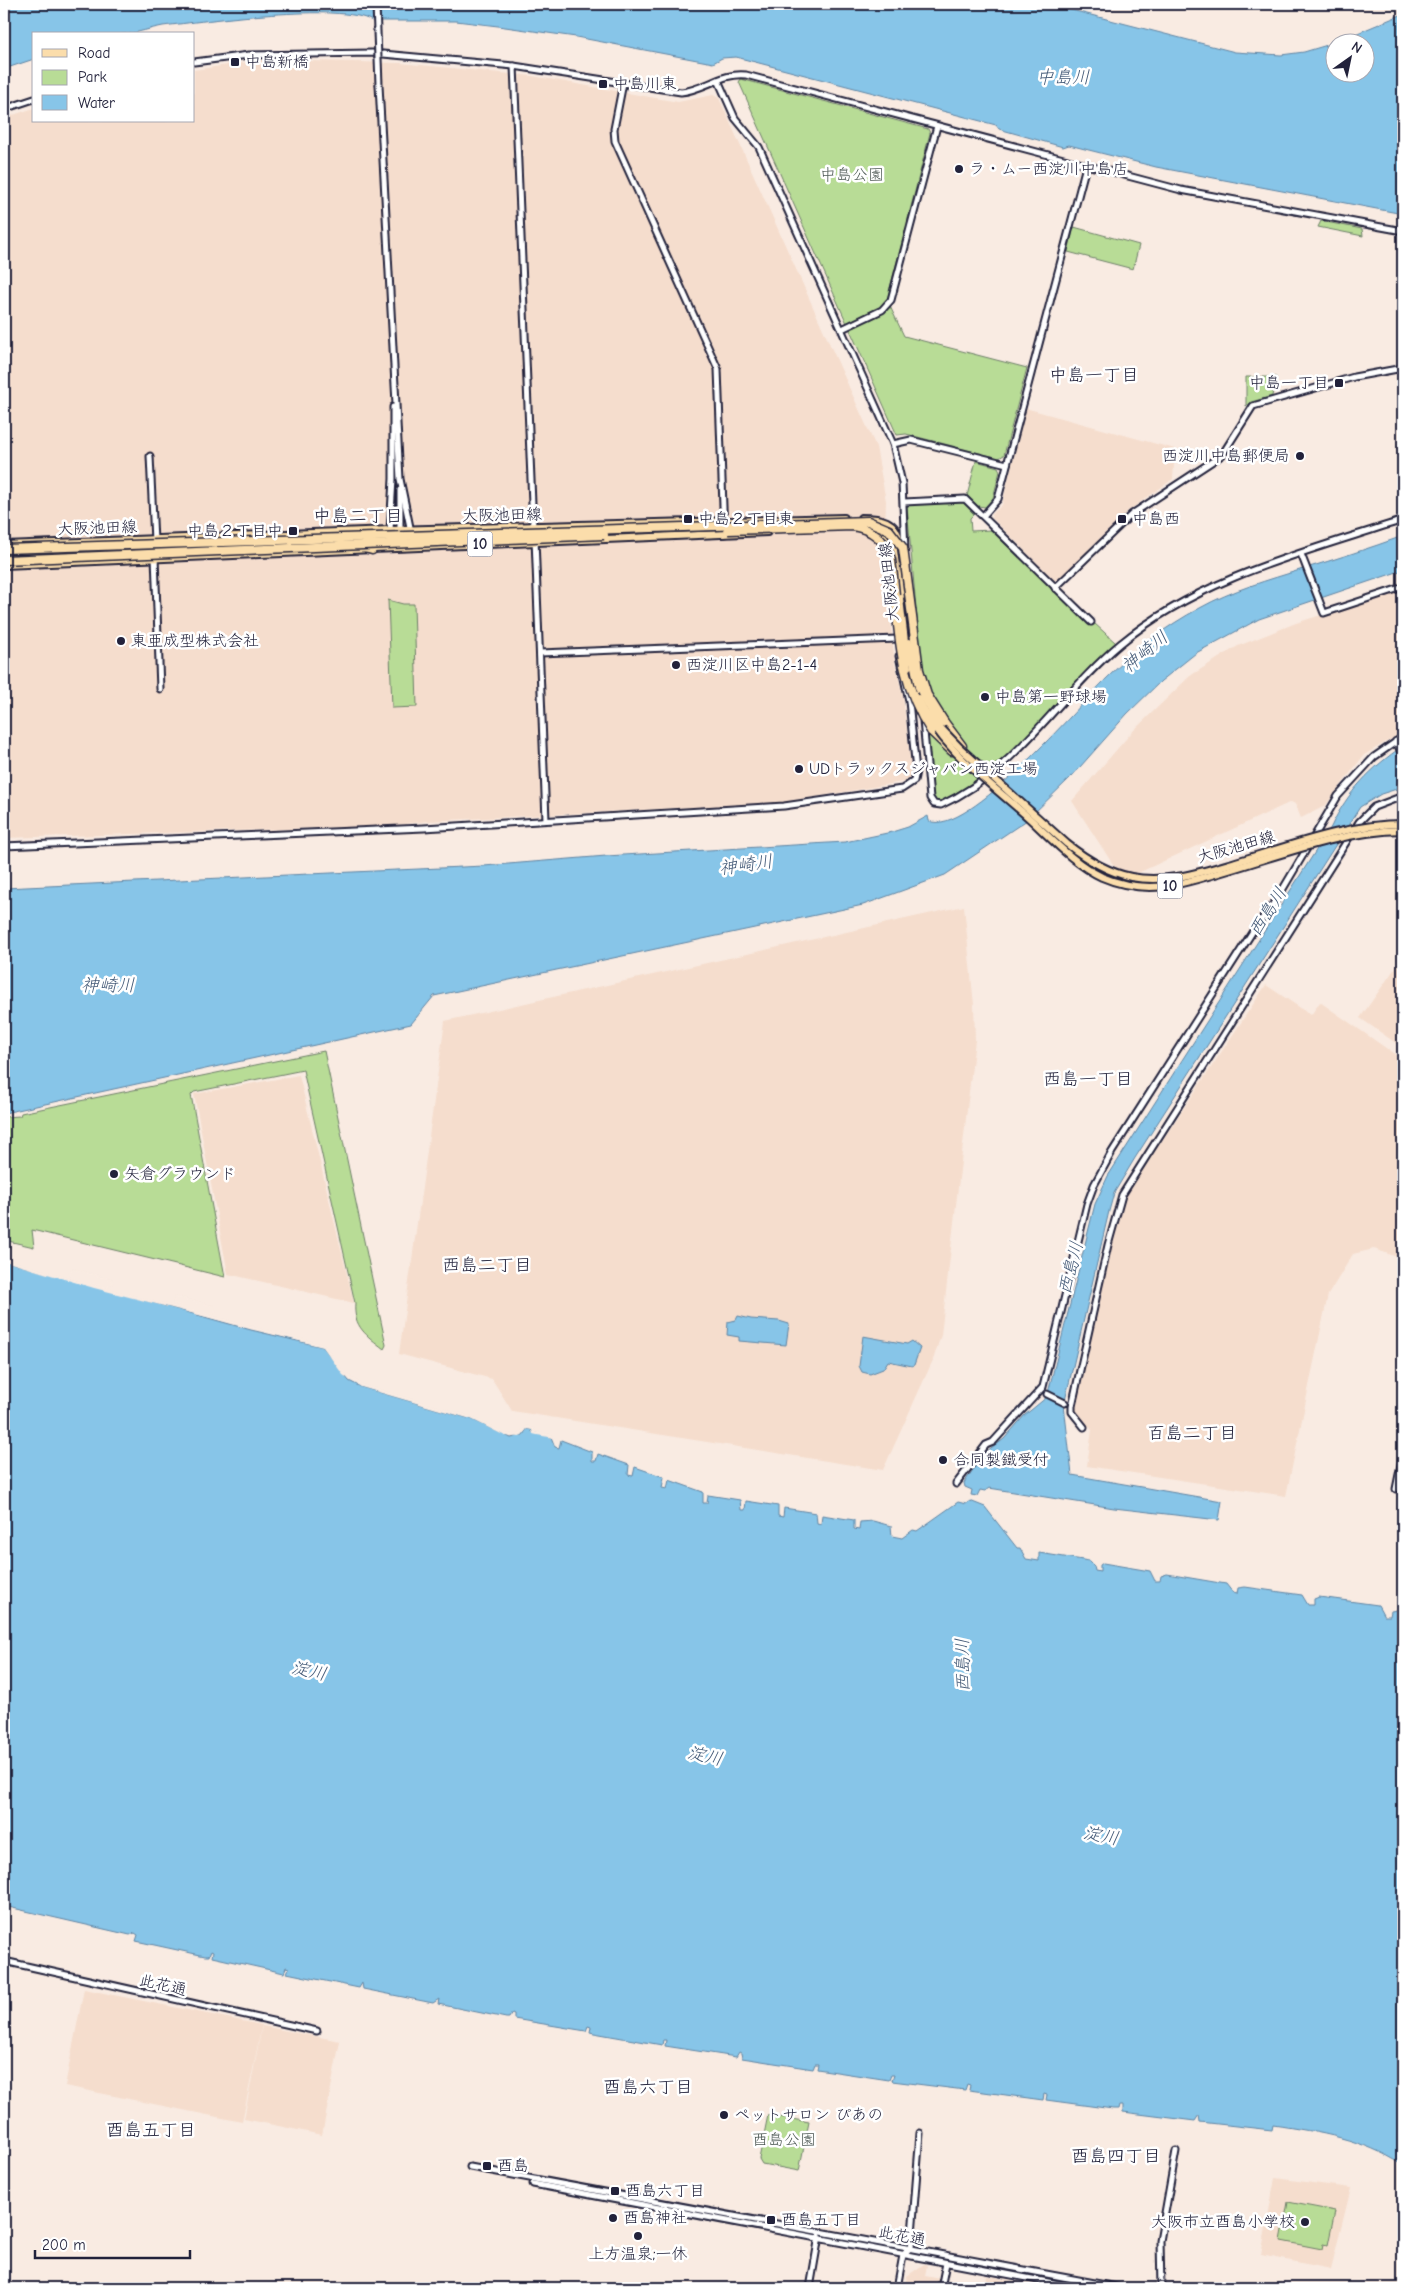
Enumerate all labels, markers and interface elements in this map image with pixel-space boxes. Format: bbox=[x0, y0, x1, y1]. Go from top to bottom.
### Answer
legend bbox=[32, 32, 195, 122]
north arrow bbox=[1324, 32, 1374, 82]
text: N bbox=[1348, 38, 1365, 57]
text: Road bbox=[78, 44, 110, 62]
place label: 中島新橋 bbox=[245, 53, 309, 71]
marker: 中島新橋 bbox=[229, 56, 241, 68]
water label: 中島川 bbox=[1036, 67, 1090, 88]
text: Park bbox=[78, 68, 107, 86]
place label: 中島川東 bbox=[613, 75, 677, 93]
marker: 中島川東 bbox=[597, 78, 609, 90]
text: Water bbox=[78, 94, 115, 112]
place label: ラ・ムー西淀川中島店 bbox=[969, 160, 1128, 178]
marker: ラ・ムー西淀川中島店 bbox=[953, 163, 965, 175]
park label: 中島公園 bbox=[820, 166, 884, 184]
district label: 中島一丁目 bbox=[1049, 365, 1139, 386]
place label: 中島一丁目 bbox=[1249, 374, 1329, 392]
marker: 中島一丁目 bbox=[1333, 377, 1345, 389]
place label: 西淀川中島郵便局 bbox=[1162, 447, 1290, 465]
marker: 西淀川中島郵便局 bbox=[1294, 450, 1306, 462]
street label: 大阪池田線 bbox=[462, 505, 542, 525]
district label: 中島二丁目 bbox=[313, 506, 403, 527]
place label: 中島２丁目東 bbox=[698, 510, 794, 528]
place label: 中島西 bbox=[1132, 510, 1180, 528]
marker: 中島２丁目東 bbox=[682, 513, 694, 525]
marker: 中島西 bbox=[1116, 513, 1128, 525]
street label: 大阪池田線 bbox=[57, 518, 137, 538]
place label: 中島２丁目中 bbox=[187, 522, 283, 540]
marker: 中島２丁目中 bbox=[287, 525, 299, 537]
road number: 10 bbox=[468, 532, 492, 556]
street label: 大阪池田線 bbox=[876, 541, 902, 623]
water label: 神崎川 bbox=[1118, 627, 1172, 677]
place label: 東亜成型株式会社 bbox=[131, 632, 259, 650]
marker: 東亜成型株式会社 bbox=[115, 635, 127, 647]
place label: 西淀川区中島2-1-4 bbox=[686, 656, 817, 674]
marker: 西淀川区中島2-1-4 bbox=[670, 659, 682, 671]
place label: 中島第一野球場 bbox=[995, 688, 1107, 706]
marker: 中島第一野球場 bbox=[979, 691, 991, 703]
place label: UDトラックスジャパン西淀工場 bbox=[809, 760, 1038, 778]
marker: UDトラックスジャパン西淀工場 bbox=[793, 763, 805, 775]
street label: 大阪池田線 bbox=[1195, 827, 1277, 867]
water label: 神崎川 bbox=[718, 851, 774, 879]
road number: 10 bbox=[1158, 874, 1182, 898]
water label: 西島川 bbox=[1245, 884, 1291, 940]
water label: 神崎川 bbox=[81, 975, 135, 996]
district label: 西島一丁目 bbox=[1043, 1069, 1133, 1090]
place label: 矢倉グラウンド bbox=[124, 1165, 236, 1183]
marker: 矢倉グラウンド bbox=[108, 1168, 120, 1180]
water label: 西島川 bbox=[1054, 1239, 1088, 1297]
district label: 西島二丁目 bbox=[442, 1255, 532, 1276]
district label: 百島二丁目 bbox=[1147, 1423, 1237, 1444]
place label: 合同製鐵受付 bbox=[953, 1451, 1049, 1469]
marker: 合同製鐵受付 bbox=[937, 1454, 949, 1466]
water label: 西島川 bbox=[952, 1638, 974, 1692]
water label: 淀川 bbox=[289, 1657, 329, 1685]
water label: 淀川 bbox=[685, 1742, 725, 1770]
water label: 淀川 bbox=[1081, 1823, 1121, 1849]
street label: 此花通 bbox=[138, 1971, 188, 1999]
district label: 酉島六丁目 bbox=[603, 2077, 693, 2098]
place label: ペットサロン ぴあの bbox=[734, 2106, 883, 2124]
marker: ペットサロン ぴあの bbox=[718, 2109, 730, 2121]
district label: 酉島五丁目 bbox=[106, 2120, 196, 2141]
park label: 酉島公園 bbox=[752, 2131, 816, 2149]
district label: 酉島四丁目 bbox=[1071, 2146, 1161, 2167]
place label: 酉島 bbox=[497, 2157, 529, 2175]
marker: 酉島 bbox=[481, 2160, 493, 2172]
place label: 酉島六丁目 bbox=[625, 2182, 705, 2200]
marker: 酉島六丁目 bbox=[609, 2185, 621, 2197]
place label: 酉島神社 bbox=[623, 2209, 687, 2227]
place label: 酉島五丁目 bbox=[781, 2211, 861, 2229]
marker: 酉島神社 bbox=[607, 2212, 619, 2224]
place label: 大阪市立酉島小学校 bbox=[1151, 2213, 1295, 2231]
marker: 酉島五丁目 bbox=[765, 2214, 777, 2226]
marker: 大阪市立酉島小学校 bbox=[1299, 2216, 1311, 2228]
street label: 此花通 bbox=[877, 2223, 927, 2249]
scale bar bbox=[35, 2227, 190, 2259]
marker: 上方温泉;一休 bbox=[632, 2230, 644, 2242]
text: 200 m bbox=[42, 2236, 86, 2254]
place label: 上方温泉;一休 bbox=[588, 2245, 688, 2263]

